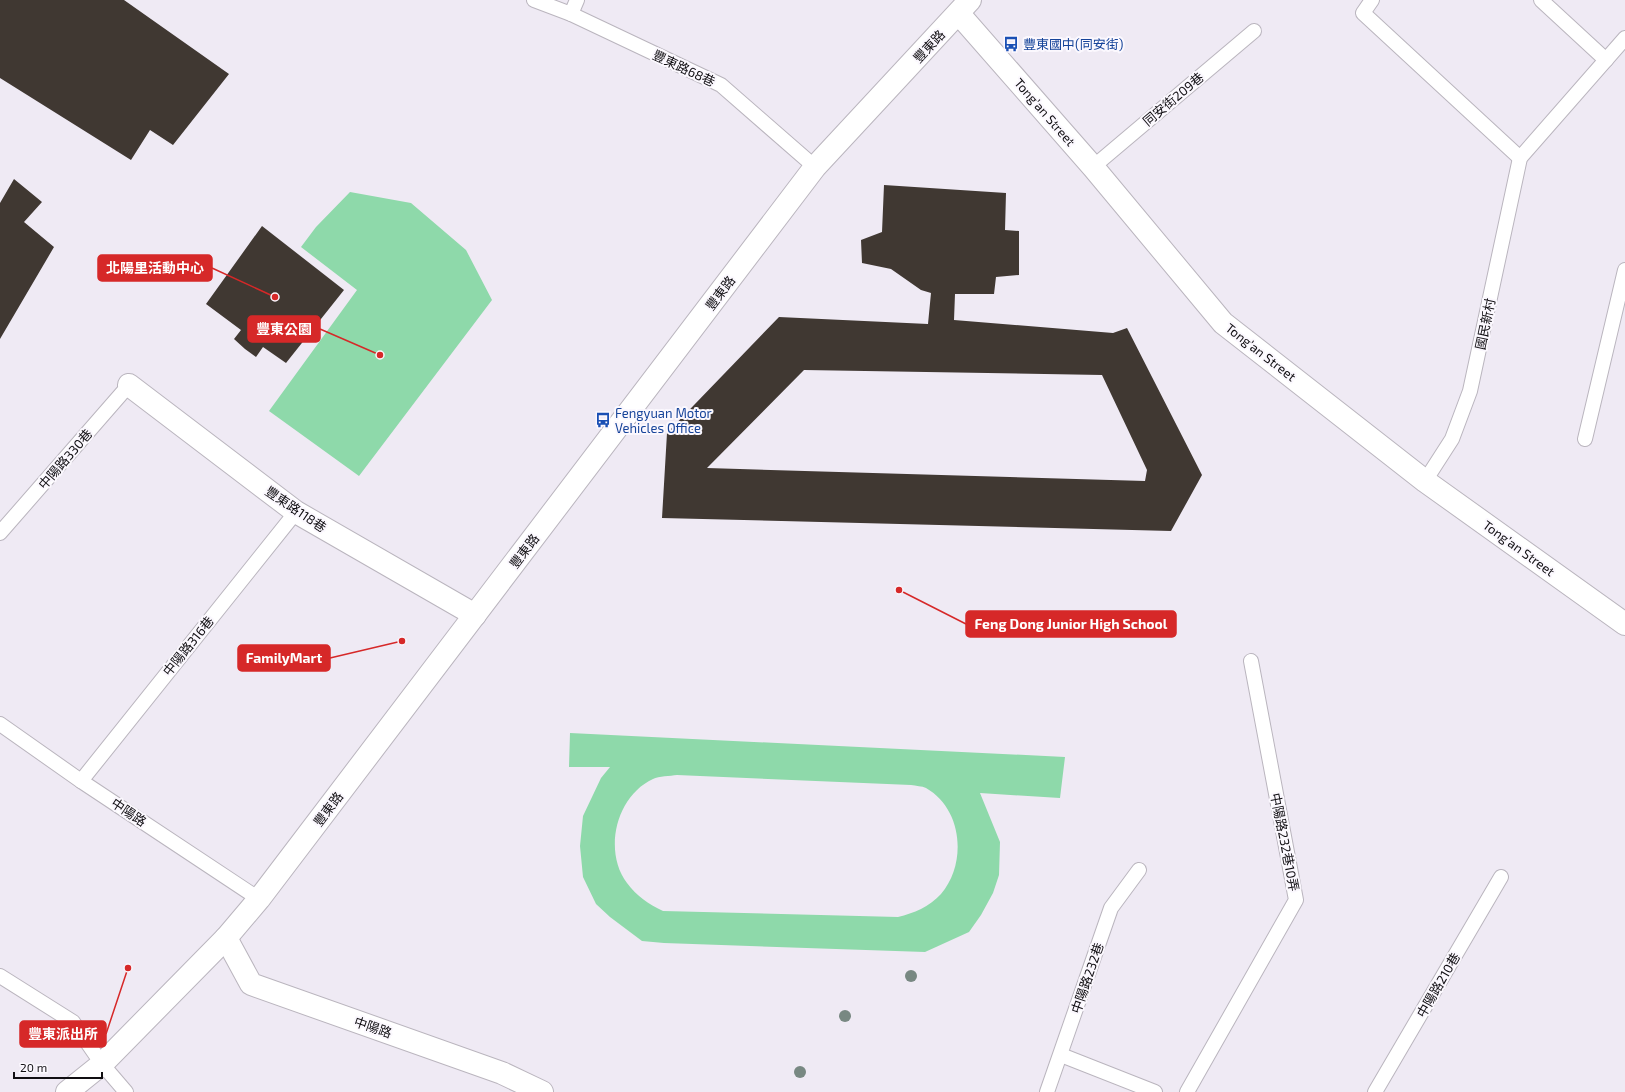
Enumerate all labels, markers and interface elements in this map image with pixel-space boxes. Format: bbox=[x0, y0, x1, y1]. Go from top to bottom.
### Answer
street label: 豐東路 bbox=[910, 26, 948, 66]
bus stop icon: 豐東國中(同安街) bbox=[1002, 35, 1020, 53]
place label: 豐東國中(同安街) bbox=[1023, 36, 1123, 52]
street label: 豐東路68巷 bbox=[650, 47, 718, 89]
street label: 同安街209巷 bbox=[1139, 69, 1207, 129]
street label: Tong’an Street bbox=[1011, 75, 1079, 149]
callout: 北陽里活動中心 bbox=[98, 255, 212, 281]
text: 北陽里活動中心 bbox=[106, 259, 204, 276]
street label: 豐東路 bbox=[702, 273, 738, 313]
street label: 國民新村 bbox=[1472, 297, 1498, 351]
callout: 豐東公園 bbox=[248, 316, 320, 342]
text: 豐東公園 bbox=[256, 320, 312, 337]
street label: Tong’an Street bbox=[1223, 320, 1299, 384]
place label: Fengyuan Motor Vehicles Office bbox=[615, 405, 712, 436]
bus stop icon: Fengyuan Motor Vehicles Office bbox=[594, 411, 612, 429]
street label: 中陽路330巷 bbox=[35, 426, 95, 492]
street label: 豐東路118巷 bbox=[262, 483, 330, 535]
street label: Tong’an Street bbox=[1480, 517, 1558, 579]
street label: 豐東路 bbox=[506, 531, 542, 571]
callout: Feng Dong Junior High School bbox=[966, 611, 1176, 637]
street label: 中陽路316巷 bbox=[159, 613, 217, 679]
text: Feng Dong Junior High School bbox=[975, 615, 1168, 632]
callout: FamilyMart bbox=[238, 645, 330, 671]
text: FamilyMart bbox=[246, 649, 322, 666]
street label: 豐東路 bbox=[310, 789, 346, 829]
street label: 中陽路232巷10弄 bbox=[1268, 791, 1302, 893]
street label: 中陽路 bbox=[108, 794, 150, 830]
street label: 中陽路232巷 bbox=[1067, 940, 1107, 1016]
street label: 中陽路210巷 bbox=[1413, 950, 1463, 1020]
street label: 中陽路 bbox=[352, 1013, 394, 1041]
callout: 豐東派出所 bbox=[20, 1021, 106, 1047]
text: 豐東派出所 bbox=[28, 1025, 98, 1042]
scale bar bbox=[14, 1054, 102, 1080]
text: 20 m bbox=[20, 1060, 47, 1074]

